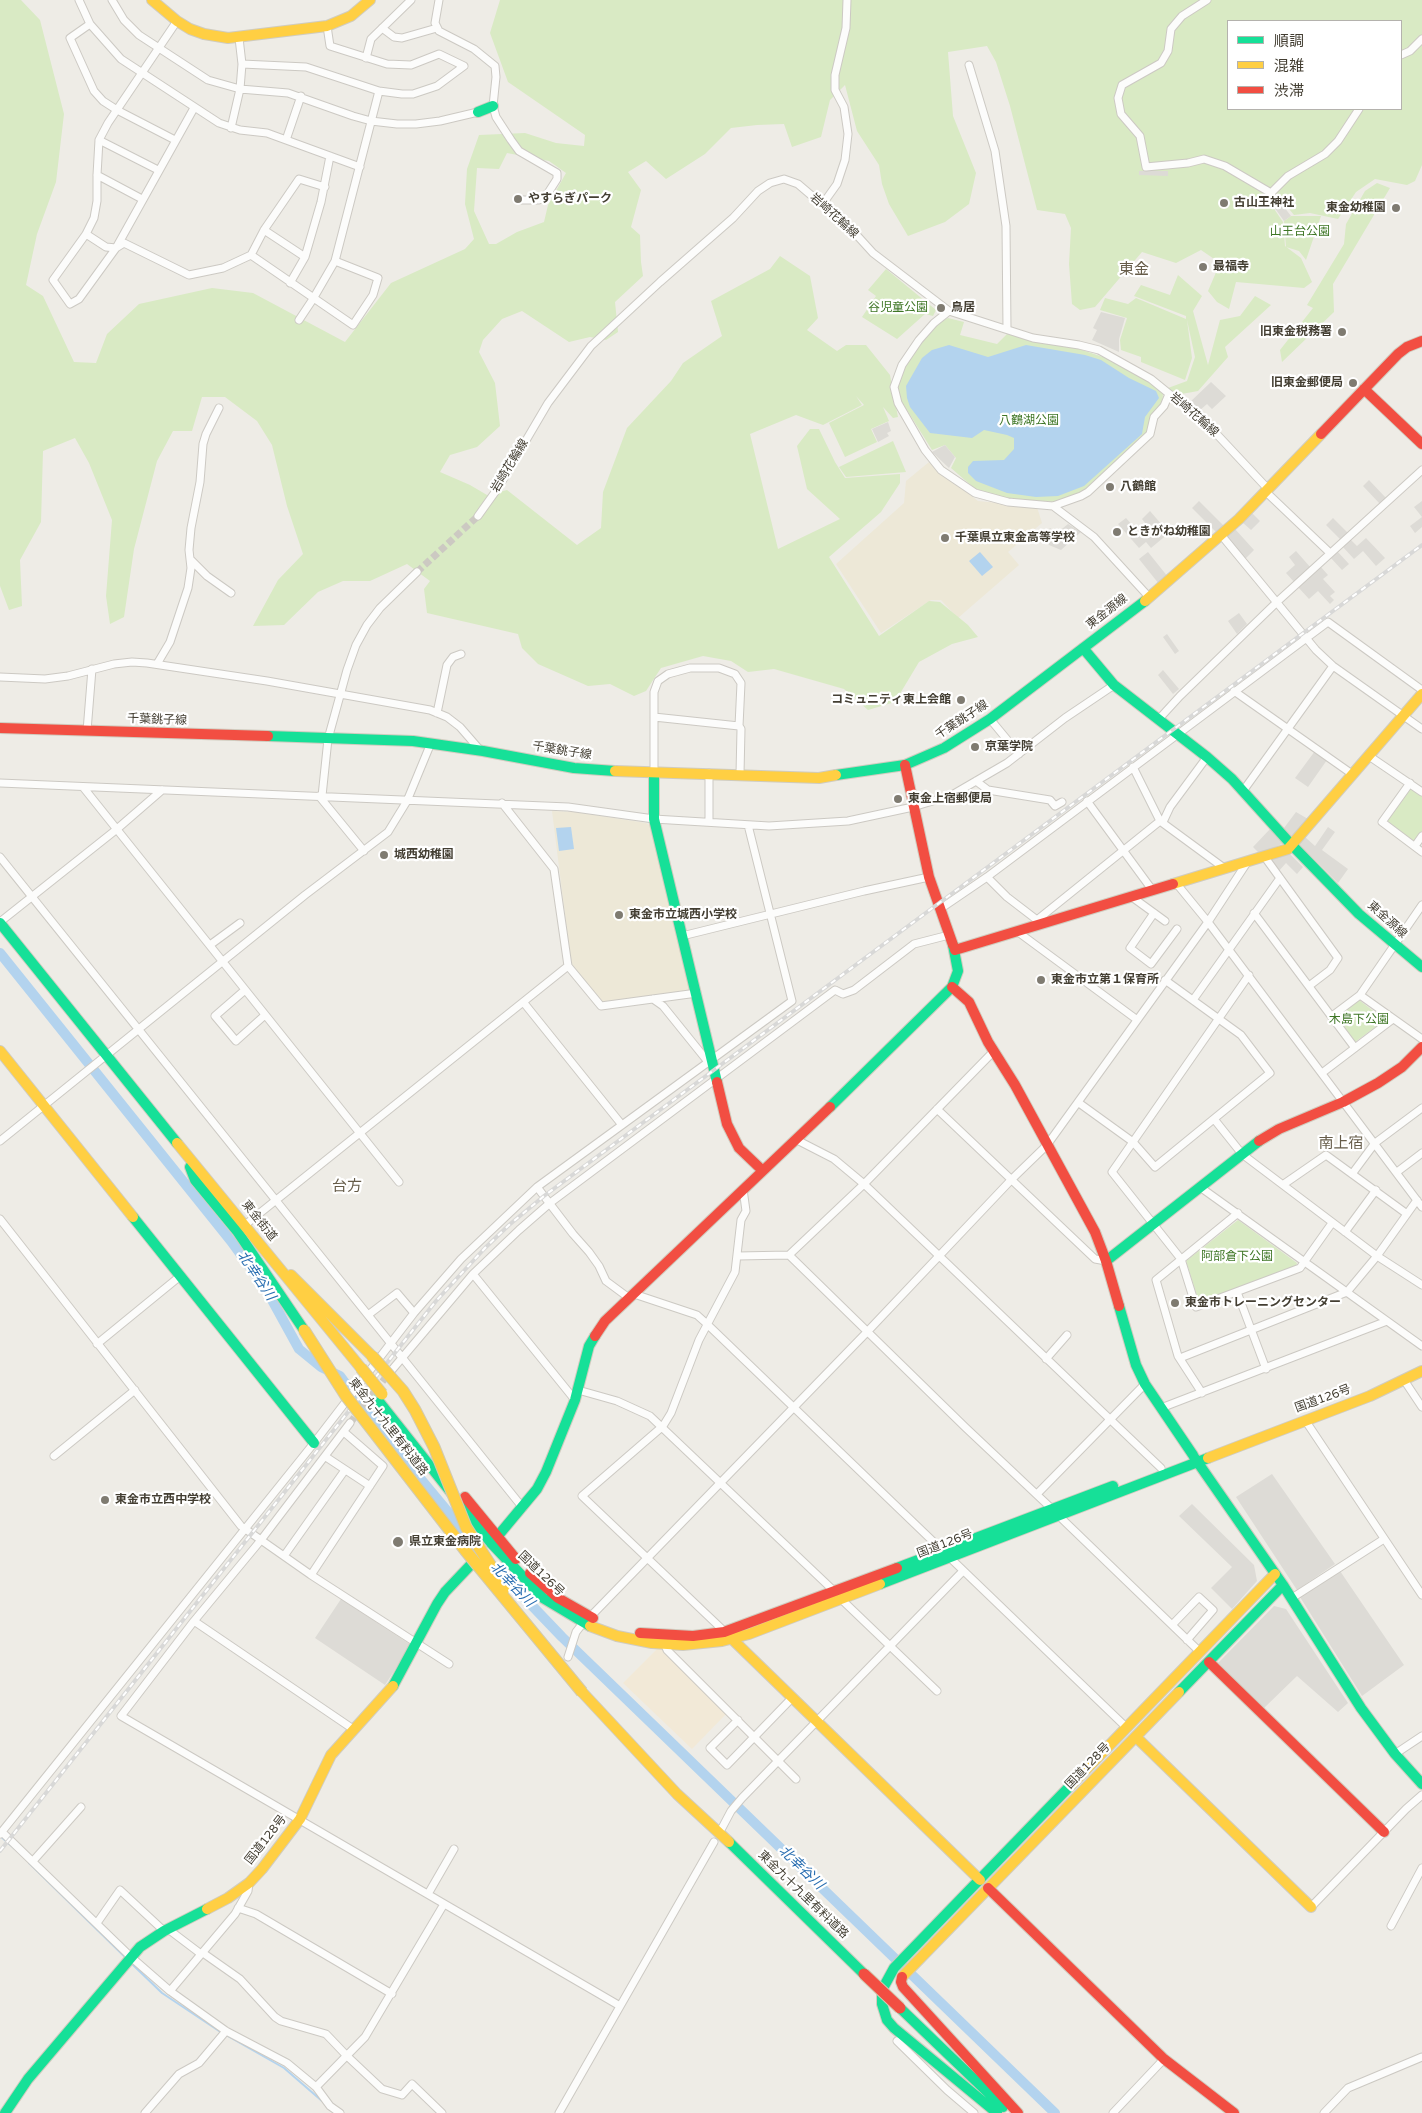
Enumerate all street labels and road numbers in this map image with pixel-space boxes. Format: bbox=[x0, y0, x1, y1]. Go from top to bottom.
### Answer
street label: 岩崎花輪線 bbox=[807, 191, 861, 241]
street label: 岩崎花輪線 bbox=[1167, 390, 1221, 440]
street label: 岩崎花輪線 bbox=[488, 437, 532, 495]
street label: 東金源線 bbox=[1084, 592, 1130, 632]
street label: 千葉銚子線 bbox=[933, 698, 991, 742]
street label: 千葉銚子線 bbox=[127, 712, 187, 728]
street label: 千葉銚子線 bbox=[531, 739, 593, 763]
street label: 東金源線 bbox=[1364, 899, 1410, 941]
street label: 東金街道 bbox=[238, 1198, 280, 1244]
street label: 東金九十九里有料道路 bbox=[345, 1375, 431, 1479]
street label: 国道126号 bbox=[1293, 1382, 1353, 1416]
street label: 国道126号 bbox=[915, 1527, 975, 1561]
street label: 国道126号 bbox=[515, 1548, 567, 1600]
street label: 国道128号 bbox=[1062, 1740, 1114, 1792]
street label: 国道128号 bbox=[242, 1812, 290, 1868]
street label: 東金九十九里有料道路 bbox=[755, 1848, 851, 1942]

